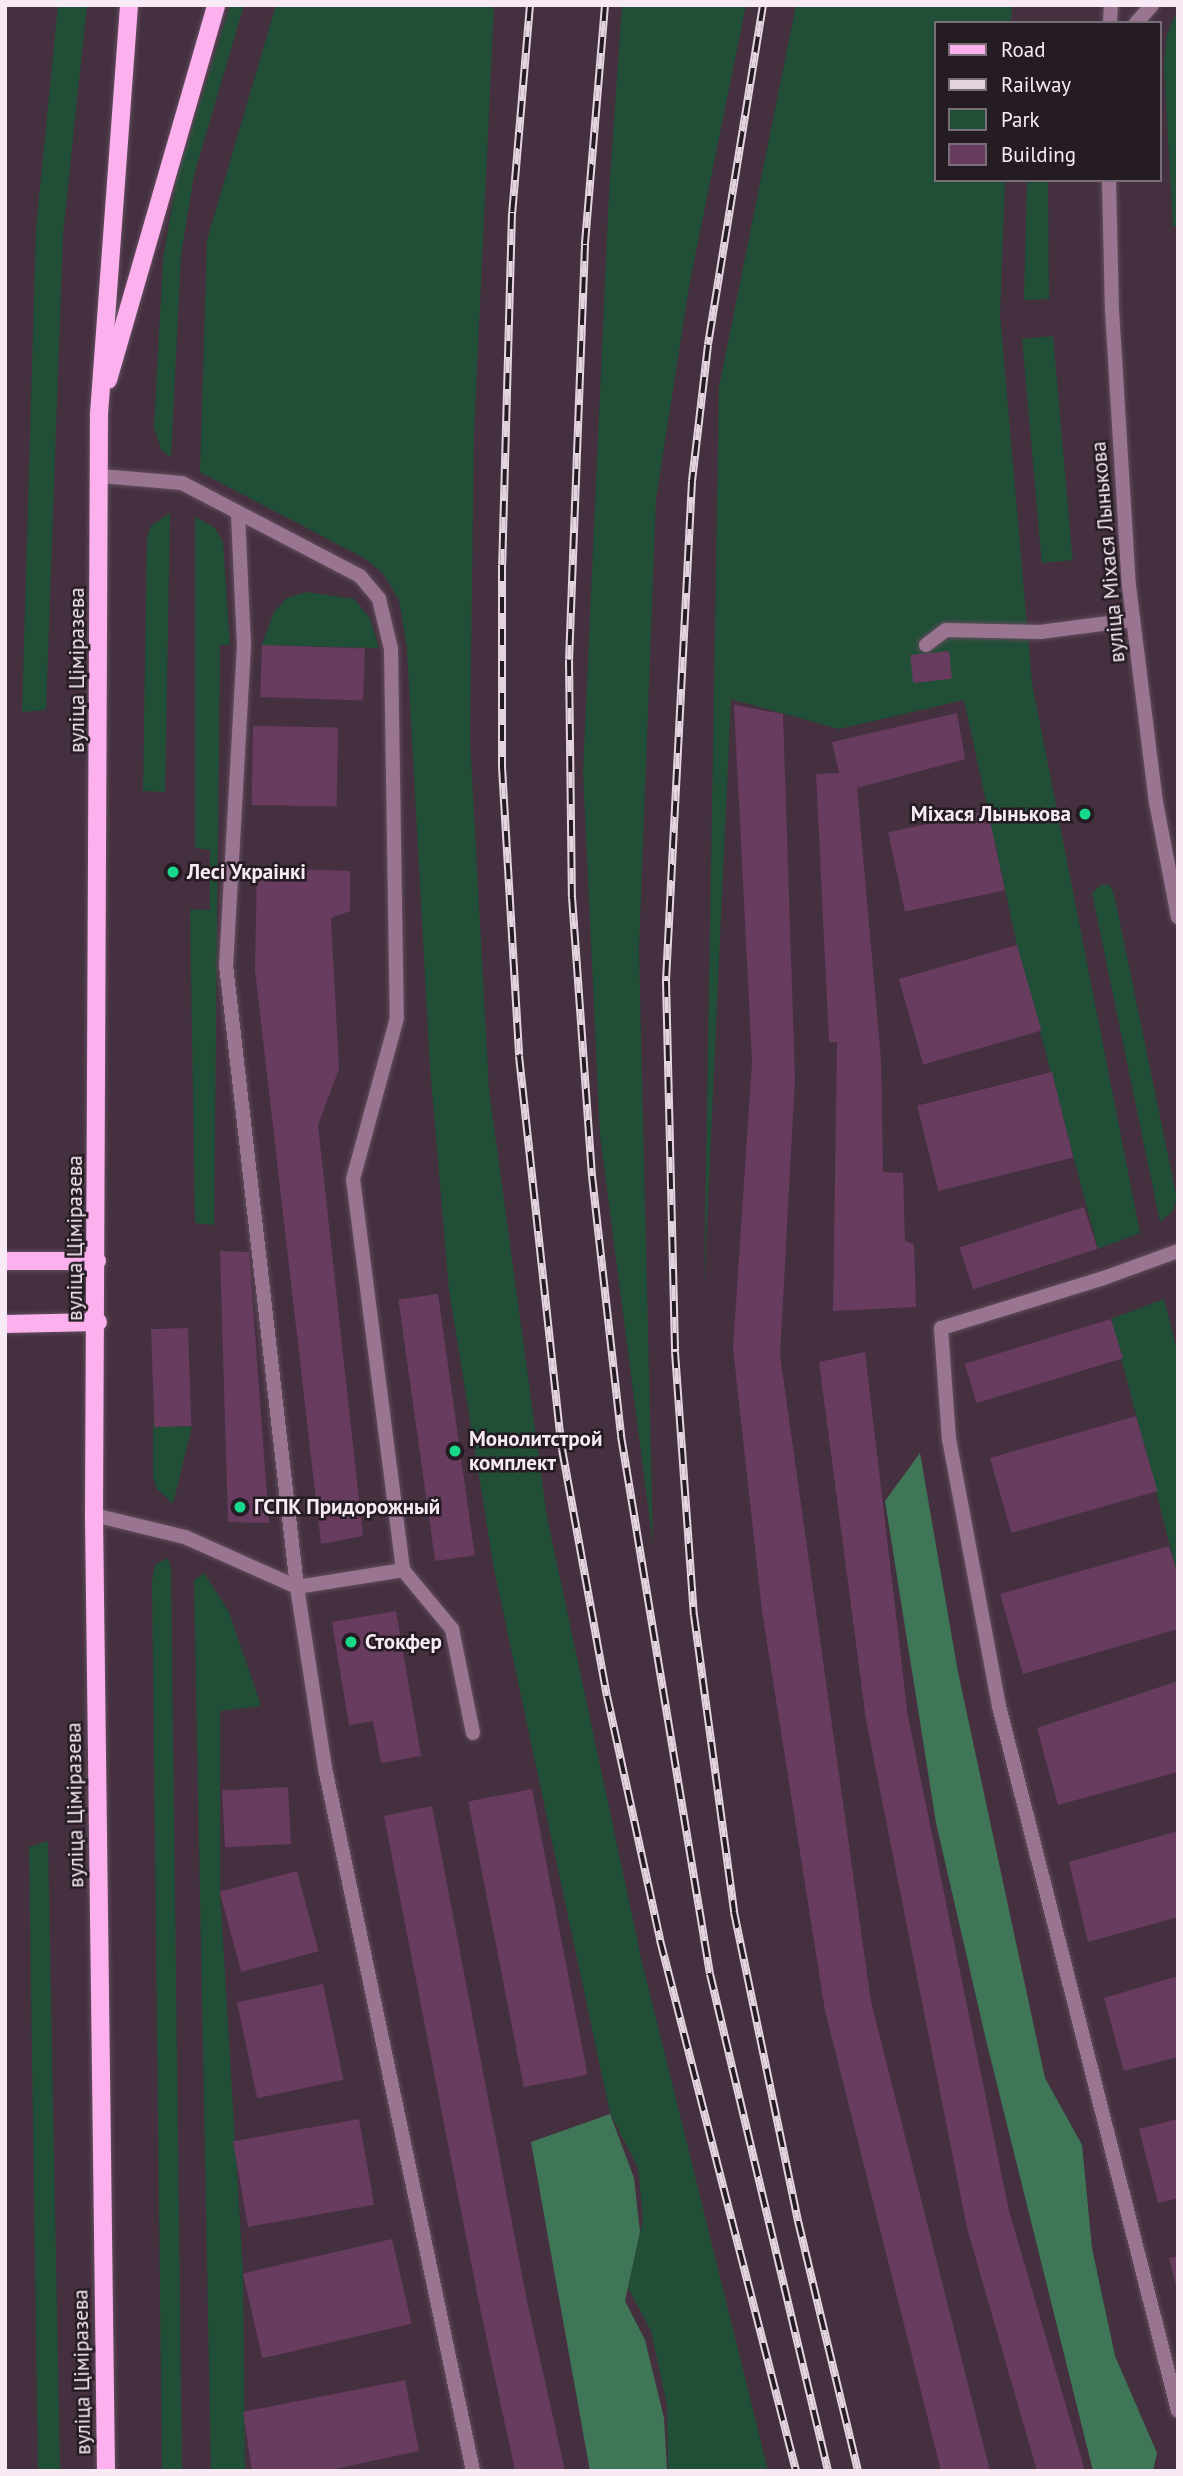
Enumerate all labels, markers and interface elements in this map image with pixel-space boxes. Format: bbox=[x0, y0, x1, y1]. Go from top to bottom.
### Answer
legend bbox=[934, 21, 1162, 182]
text: Road bbox=[1001, 36, 1045, 63]
text: Railway bbox=[1001, 71, 1071, 98]
text: Park bbox=[1001, 106, 1040, 133]
text: Building bbox=[1001, 141, 1076, 168]
street label: вуліца Міхася Лынькова bbox=[1086, 440, 1130, 664]
street label: вуліца Ціміразева bbox=[64, 587, 90, 753]
place label: Міхася Лынькова bbox=[911, 801, 1071, 827]
marker: Міхася Лынькова bbox=[1077, 806, 1093, 822]
place label: Лесі Украінкі bbox=[187, 859, 307, 885]
marker: Лесі Украінкі bbox=[165, 864, 181, 880]
street label: вуліца Ціміразева bbox=[62, 1155, 88, 1321]
place label: Монолитстрой комплект bbox=[469, 1426, 602, 1476]
marker: Монолитстрой комплект bbox=[447, 1443, 463, 1459]
place label: ГСПК Придорожный bbox=[254, 1494, 441, 1520]
marker: ГСПК Придорожный bbox=[232, 1499, 248, 1515]
place label: Стокфер bbox=[365, 1629, 442, 1655]
marker: Стокфер bbox=[343, 1634, 359, 1650]
street label: вуліца Ціміразева bbox=[61, 1722, 89, 1888]
street label: вуліца Ціміразева bbox=[68, 2289, 96, 2455]

